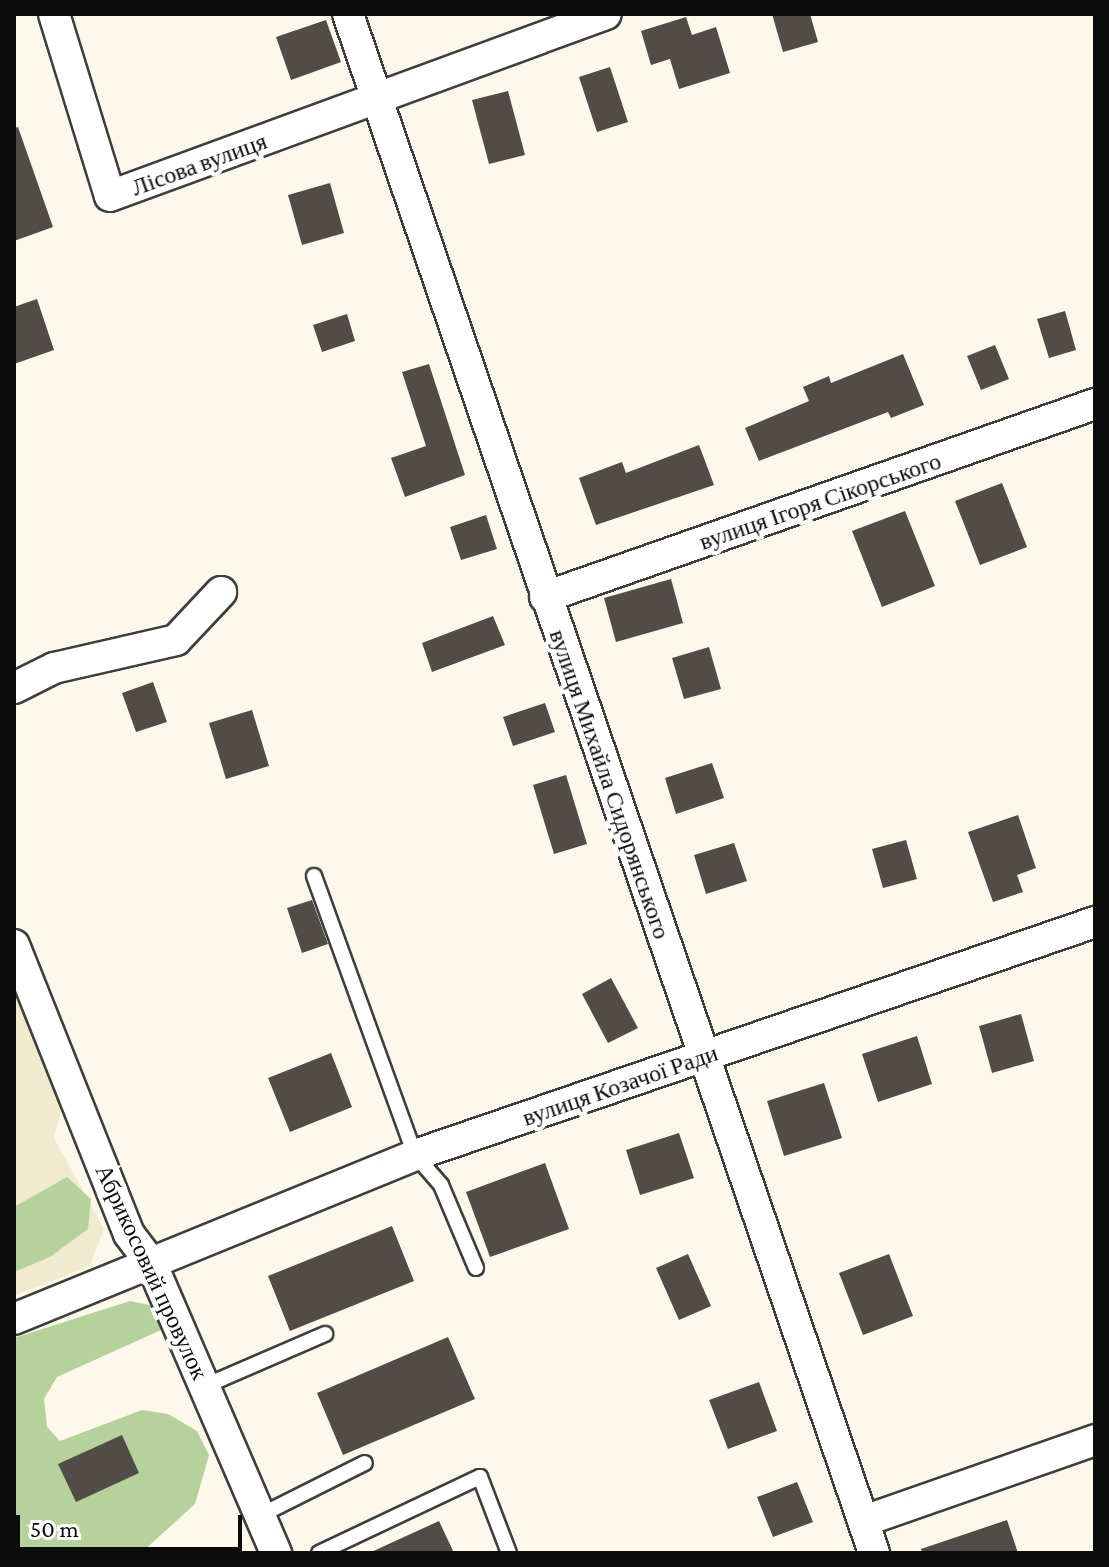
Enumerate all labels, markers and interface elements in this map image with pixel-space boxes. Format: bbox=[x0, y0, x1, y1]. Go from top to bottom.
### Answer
street label: Лісова вулиця bbox=[127, 126, 271, 202]
street label: вулиця Ігоря Сікорського bbox=[695, 446, 945, 556]
street label: вулиця Михайла Сидорянського bbox=[543, 625, 677, 943]
street label: вулиця Козачої Ради bbox=[518, 1038, 722, 1132]
street label: Абрикосовий провулок bbox=[89, 1160, 215, 1384]
scale bar bbox=[20, 1499, 246, 1549]
text: 50 m bbox=[30, 1515, 79, 1542]

